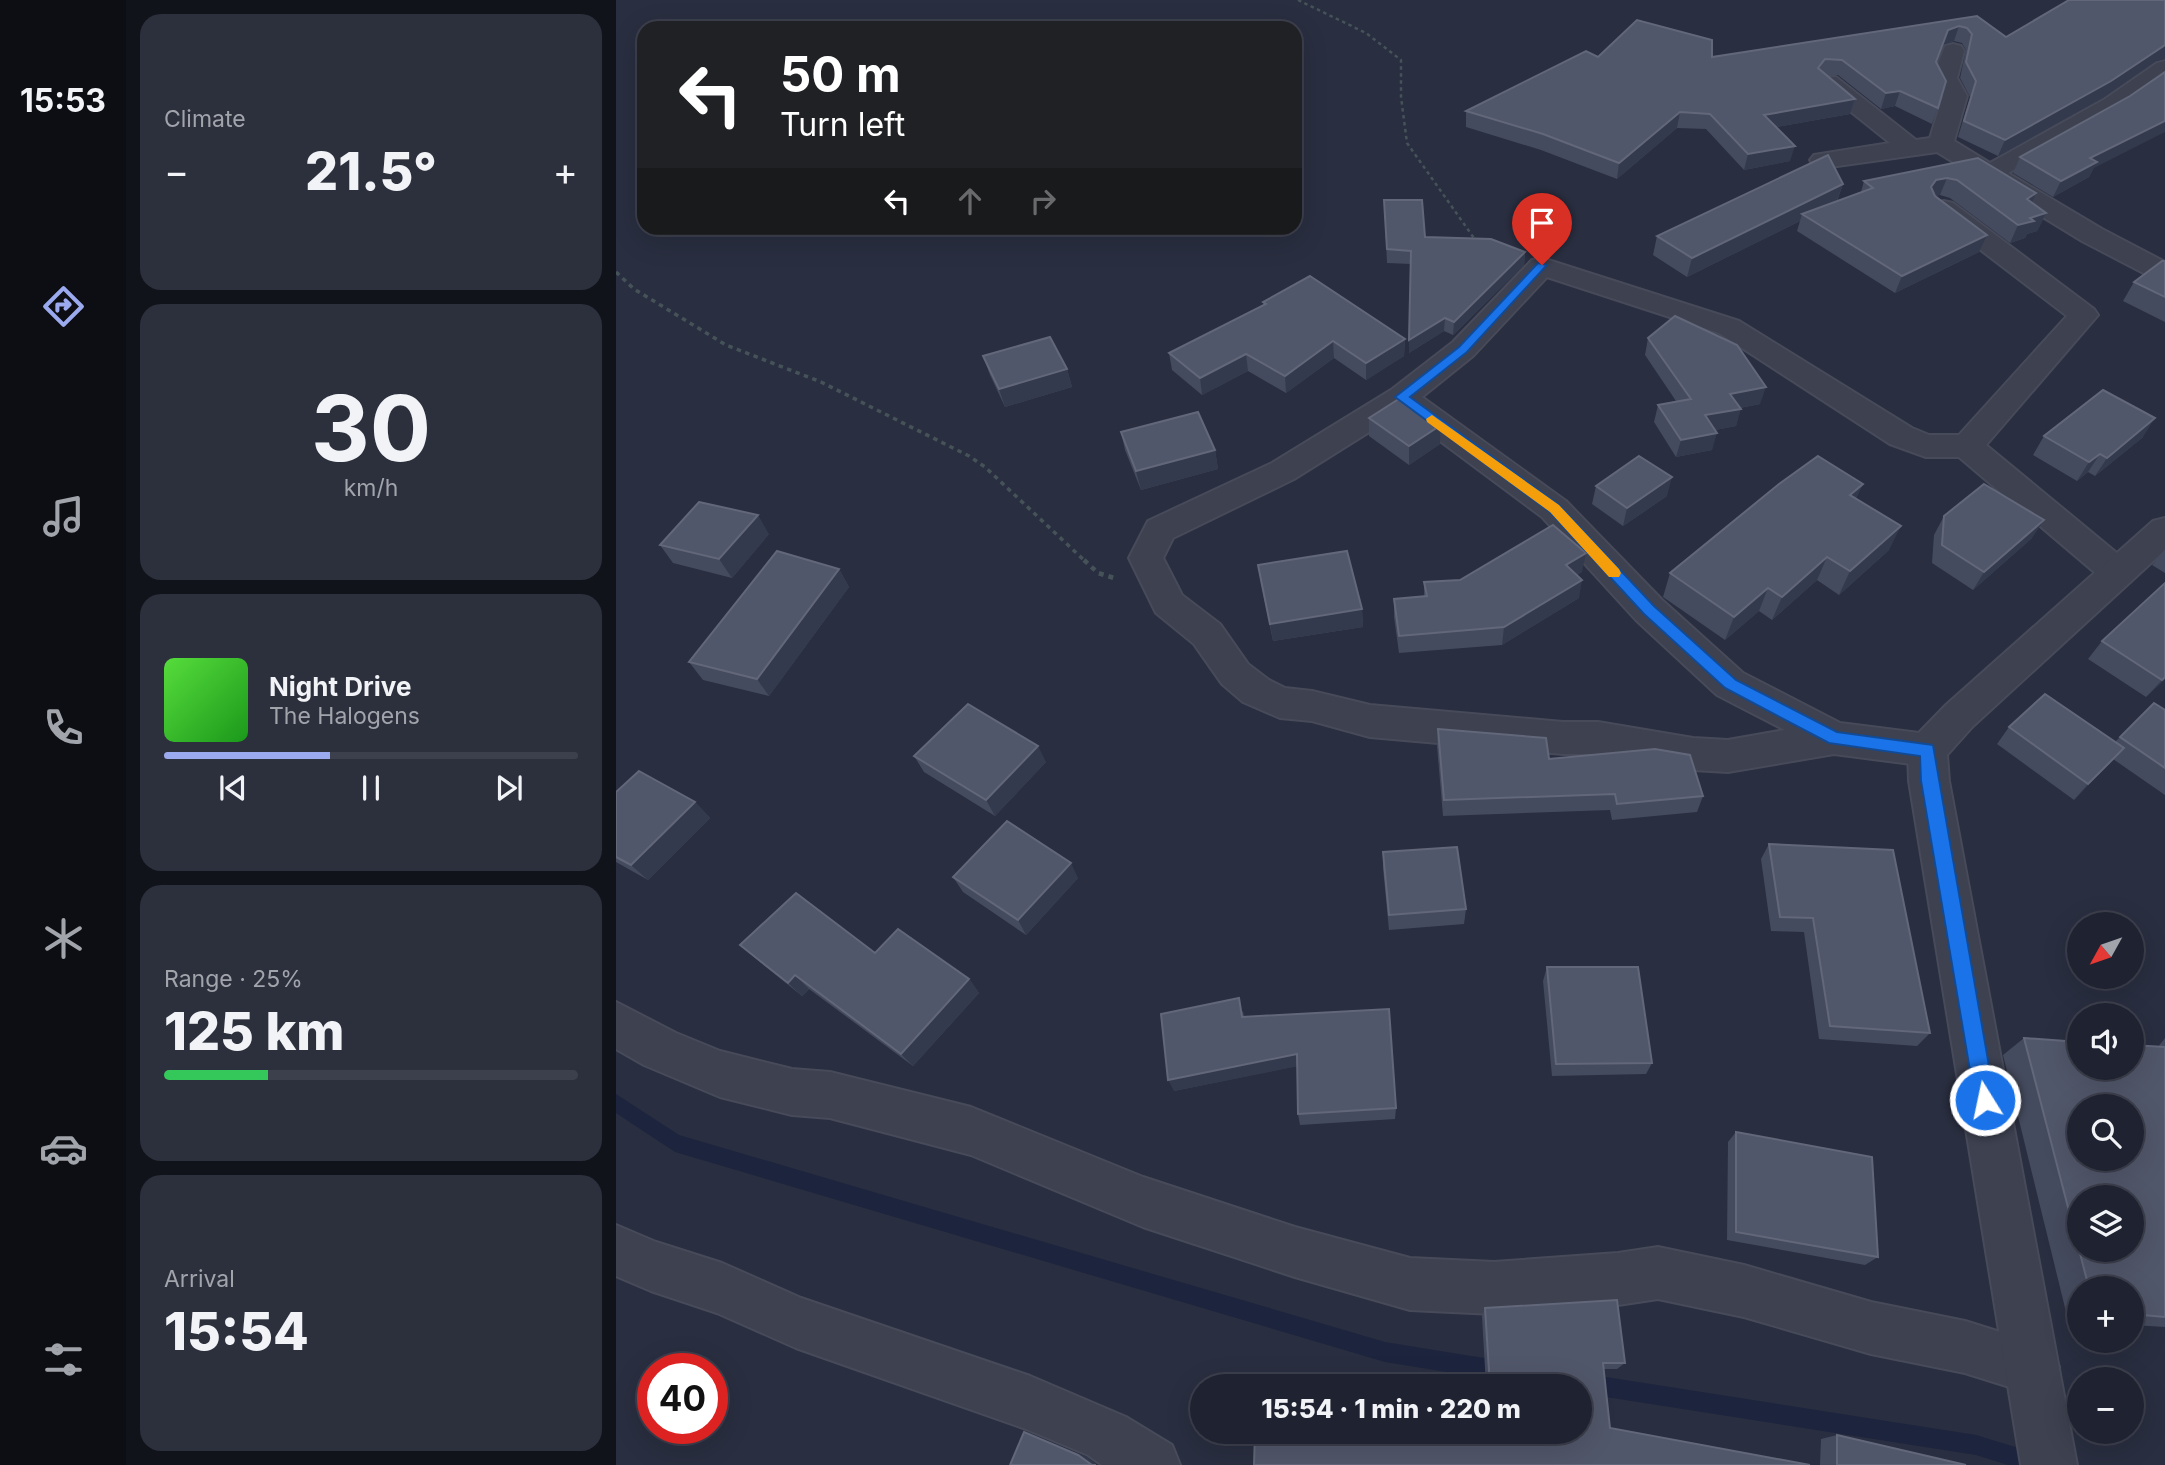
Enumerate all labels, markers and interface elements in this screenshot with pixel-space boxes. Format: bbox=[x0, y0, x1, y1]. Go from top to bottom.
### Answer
text: 50 m bbox=[780, 45, 901, 104]
icon: left bbox=[665, 49, 756, 140]
text: 15:53 bbox=[20, 81, 106, 120]
text: Climate bbox=[164, 105, 246, 133]
text: Turn left bbox=[780, 105, 905, 144]
text: 21.5° bbox=[305, 140, 437, 203]
text: − bbox=[164, 148, 189, 194]
text: + bbox=[553, 148, 578, 194]
icon: left bbox=[878, 182, 916, 220]
icon: ahead bbox=[951, 182, 989, 220]
icon: right bbox=[1024, 182, 1062, 220]
pin bbox=[1512, 193, 1572, 265]
icon: arrive bbox=[1523, 204, 1561, 242]
icon: directions bbox=[39, 282, 88, 331]
text: 30 bbox=[311, 373, 431, 483]
text: km/h bbox=[344, 474, 398, 502]
icon: music bbox=[39, 492, 88, 541]
text: Night Drive bbox=[269, 671, 411, 702]
text: The Halogens bbox=[269, 702, 420, 730]
icon: phone bbox=[39, 703, 88, 752]
icon: previous bbox=[214, 769, 252, 807]
icon: pause bbox=[352, 769, 390, 807]
icon: next bbox=[490, 769, 528, 807]
north arrow bbox=[2067, 912, 2144, 989]
map controls bbox=[2067, 912, 2144, 1444]
icon: climate bbox=[39, 914, 88, 963]
text: Range · 25% bbox=[164, 965, 303, 993]
text: 125 km bbox=[164, 1000, 344, 1063]
button: sound bbox=[2067, 1003, 2144, 1080]
position arrow bbox=[1948, 1063, 2022, 1137]
button: search bbox=[2067, 1094, 2144, 1171]
icon: car bbox=[39, 1124, 88, 1173]
button: layers bbox=[2067, 1185, 2144, 1262]
text: Arrival bbox=[164, 1265, 235, 1293]
button: + bbox=[2067, 1276, 2144, 1353]
text: 15:54 bbox=[164, 1300, 309, 1363]
icon: filters bbox=[39, 1335, 88, 1384]
speed limit sign: 40 bbox=[637, 1353, 728, 1444]
button: − bbox=[2067, 1367, 2144, 1444]
text: 15:54 · 1 min · 220 m bbox=[1261, 1393, 1521, 1424]

